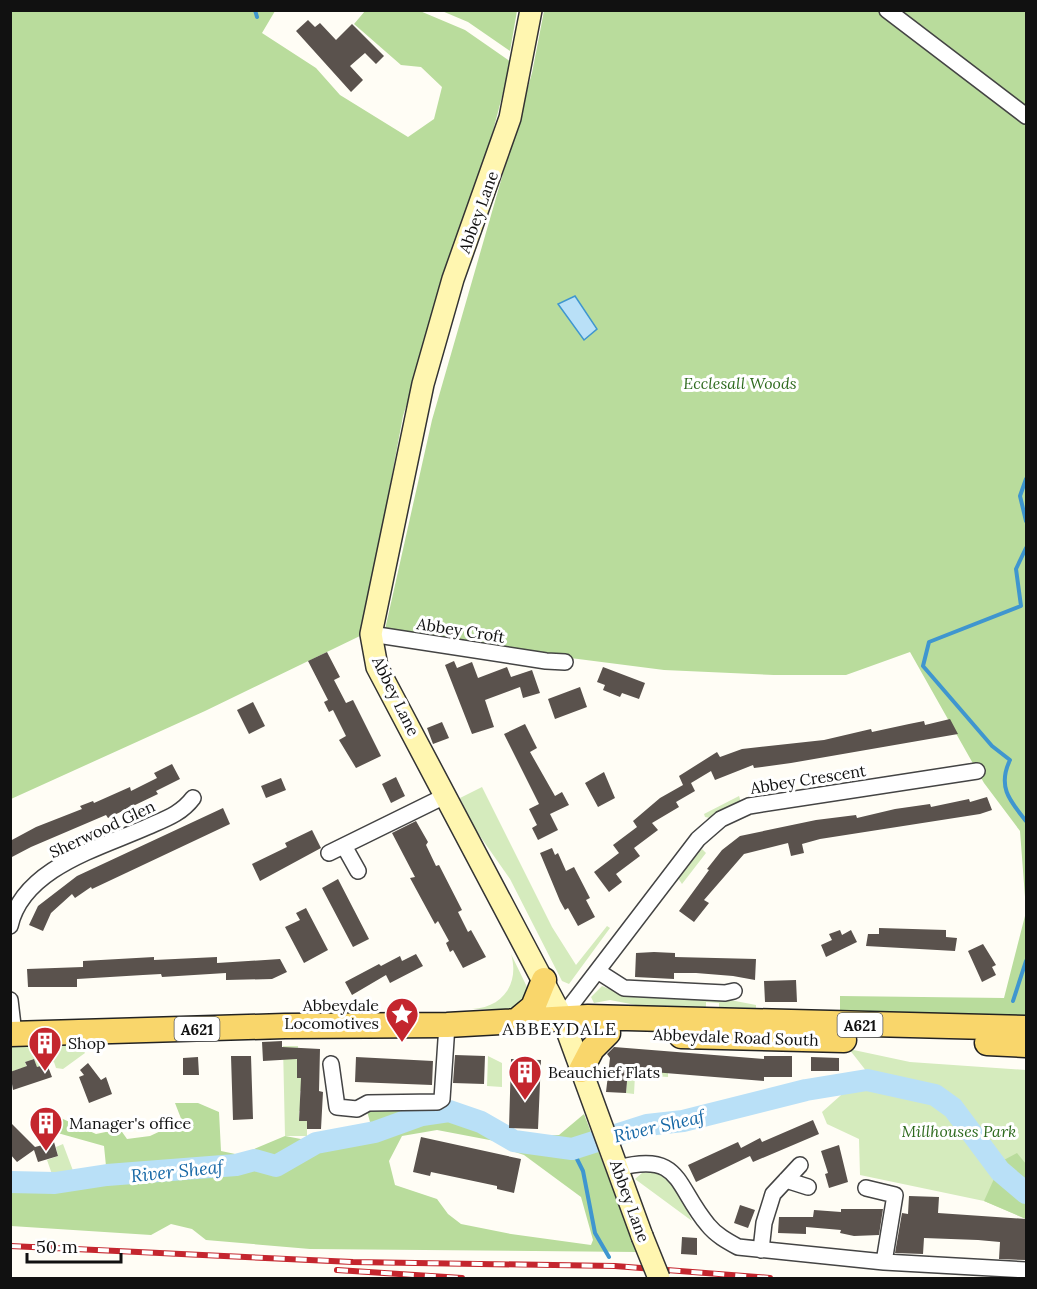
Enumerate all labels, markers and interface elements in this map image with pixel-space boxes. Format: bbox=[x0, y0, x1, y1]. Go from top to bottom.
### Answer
street label: Abbey Lane bbox=[454, 168, 502, 257]
park label: Ecclesall Woods bbox=[683, 373, 797, 393]
street label: Abbey Croft bbox=[415, 613, 507, 647]
street label: Abbey Lane bbox=[368, 652, 424, 739]
street label: Abbey Crescent bbox=[748, 760, 868, 798]
street label: Sherwood Glen bbox=[46, 796, 158, 862]
place label: Abbeydale Locomotives bbox=[284, 995, 379, 1033]
place icon: Abbeydale Locomotives bbox=[384, 996, 420, 1043]
road number: A621 bbox=[838, 1013, 882, 1037]
road number: A621 bbox=[174, 1017, 220, 1041]
district label: ABBEYDALE bbox=[501, 1017, 618, 1040]
street label: Abbeydale Road South bbox=[652, 1024, 820, 1050]
building icon: Shop bbox=[27, 1025, 63, 1072]
place label: Shop bbox=[68, 1033, 106, 1053]
building icon: Beauchief Flats bbox=[507, 1054, 543, 1101]
place label: Beauchief Flats bbox=[548, 1062, 660, 1082]
water label: River Sheaf bbox=[611, 1104, 709, 1148]
building icon: Manager's office bbox=[28, 1105, 64, 1152]
place label: Manager's office bbox=[69, 1113, 191, 1133]
park label: Millhouses Park bbox=[902, 1121, 1016, 1141]
water label: River Sheaf bbox=[130, 1154, 227, 1187]
street label: Abbey Lane bbox=[606, 1156, 654, 1245]
scale bar bbox=[27, 1226, 122, 1264]
text: 50 m bbox=[36, 1235, 78, 1258]

